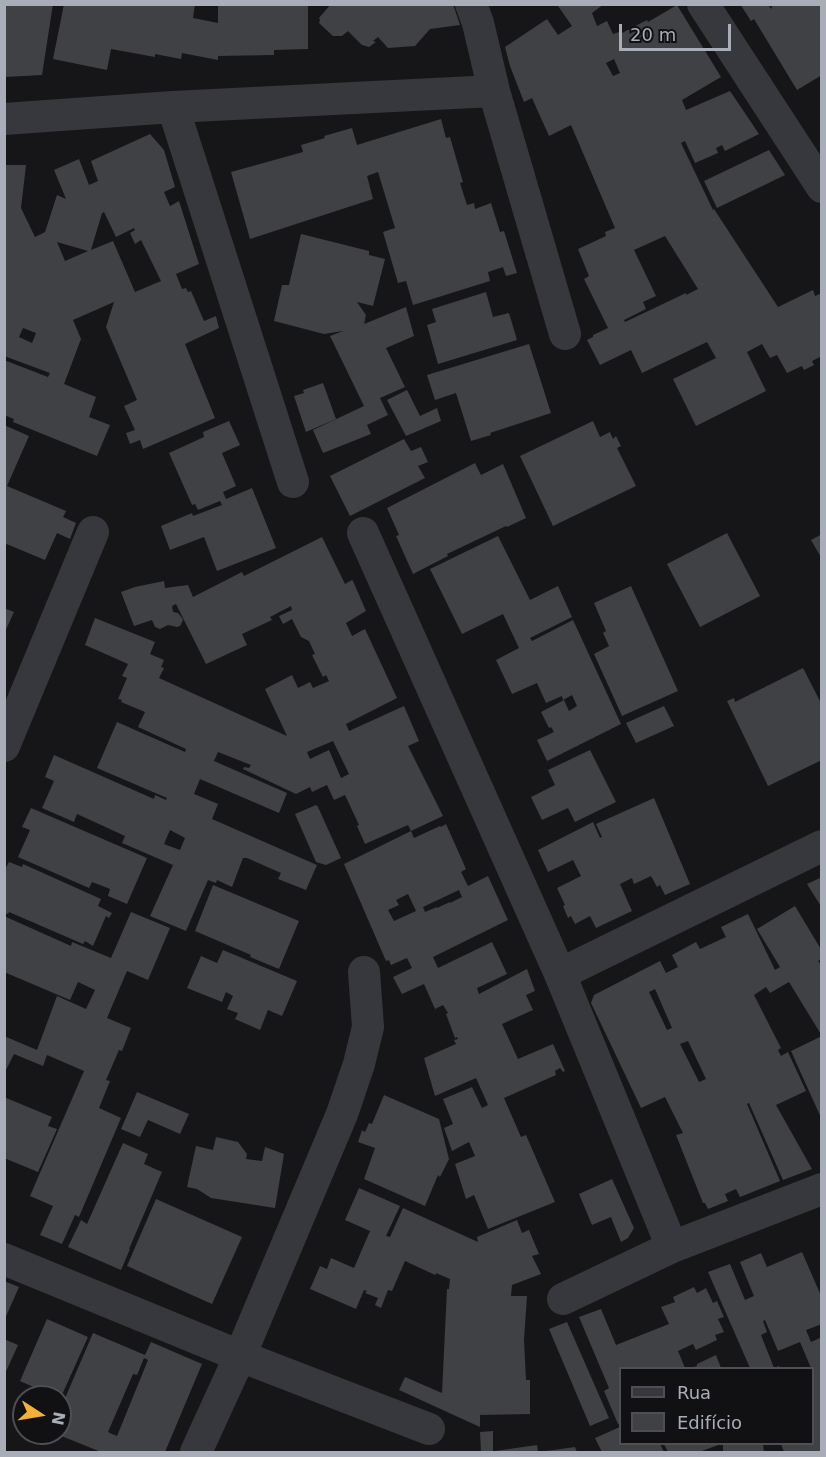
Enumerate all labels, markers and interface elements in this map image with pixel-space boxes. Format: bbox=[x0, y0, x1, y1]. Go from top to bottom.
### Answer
scale bar bbox=[622, 12, 734, 50]
text: 20 m bbox=[630, 24, 676, 45]
legend bbox=[619, 1367, 814, 1445]
text: Rua bbox=[677, 1382, 711, 1403]
north arrow bbox=[12, 1385, 72, 1445]
text: N bbox=[47, 1410, 69, 1427]
text: Edifício bbox=[677, 1412, 742, 1433]

